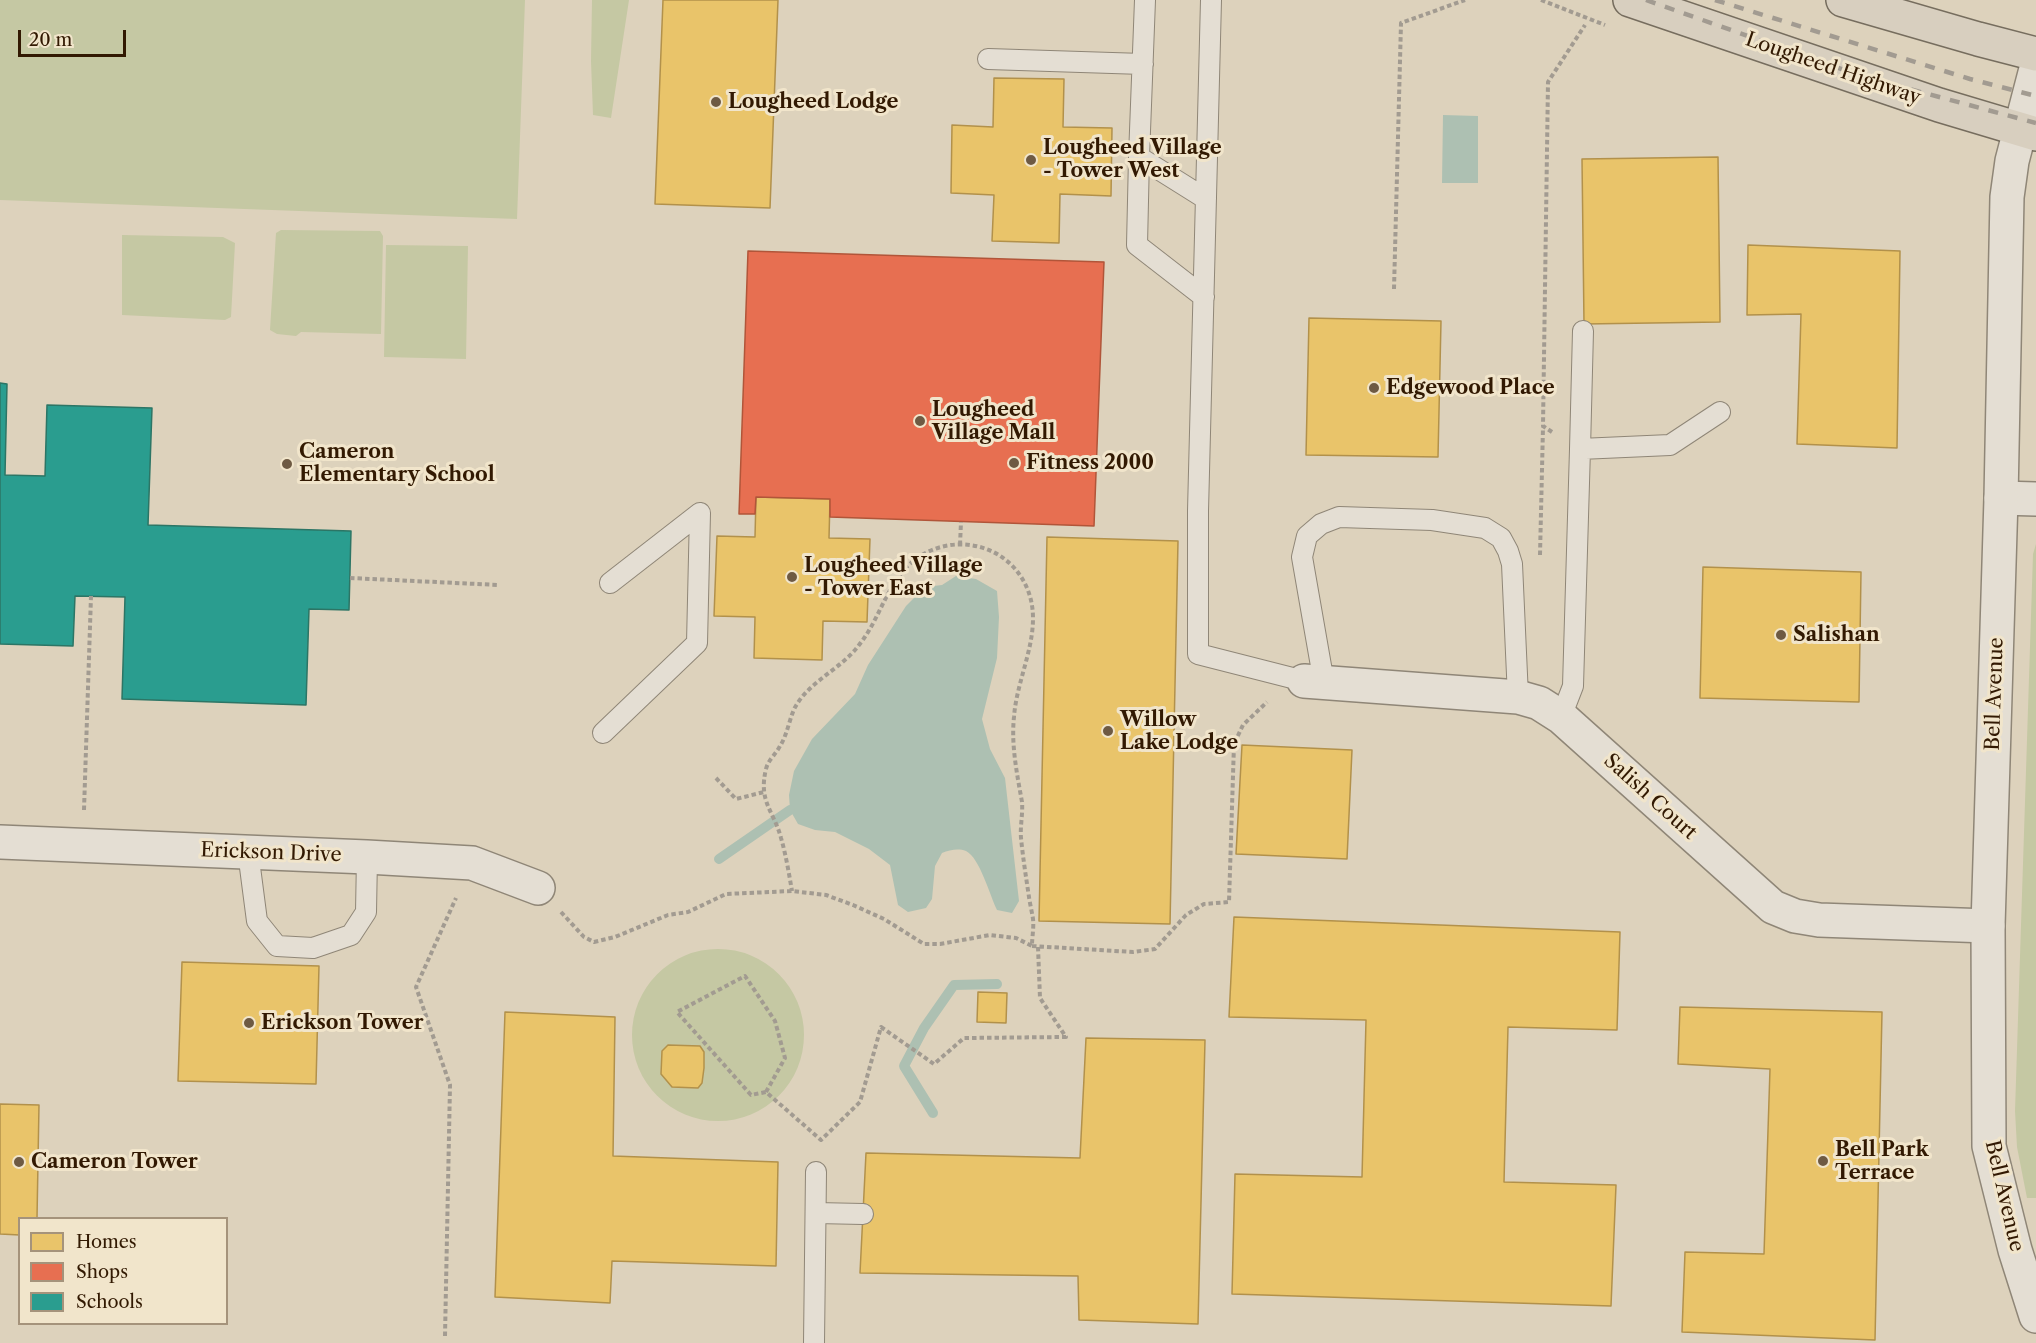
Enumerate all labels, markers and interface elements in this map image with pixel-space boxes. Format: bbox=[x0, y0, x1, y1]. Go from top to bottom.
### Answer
scale bar bbox=[21, 18, 129, 56]
street label: Lougheed Highway bbox=[1742, 28, 1924, 110]
text: 20 m bbox=[29, 29, 72, 51]
place label: Lougheed Lodge bbox=[728, 90, 899, 114]
marker: Lougheed Lodge bbox=[709, 95, 723, 109]
place label: Lougheed Village - Tower West bbox=[1043, 136, 1222, 183]
marker: Lougheed Village - Tower West bbox=[1024, 153, 1038, 167]
place label: Edgewood Place bbox=[1386, 376, 1555, 400]
marker: Edgewood Place bbox=[1367, 381, 1381, 395]
place label: Lougheed Village Mall bbox=[932, 398, 1055, 445]
marker: Lougheed Village Mall bbox=[913, 414, 927, 428]
place label: Cameron Elementary School bbox=[299, 440, 495, 487]
place label: Fitness 2000 bbox=[1026, 451, 1154, 475]
marker: Fitness 2000 bbox=[1007, 456, 1021, 470]
marker: Cameron Elementary School bbox=[280, 457, 294, 471]
place label: Lougheed Village - Tower East bbox=[804, 554, 983, 601]
marker: Lougheed Village - Tower East bbox=[785, 570, 799, 584]
place label: Salishan bbox=[1793, 623, 1880, 647]
marker: Salishan bbox=[1774, 628, 1788, 642]
street label: Bell Avenue bbox=[1981, 637, 2009, 751]
place label: Willow Lake Lodge bbox=[1120, 708, 1238, 755]
marker: Willow Lake Lodge bbox=[1101, 724, 1115, 738]
street label: Salish Court bbox=[1599, 749, 1701, 845]
street label: Erickson Drive bbox=[200, 839, 342, 867]
place label: Erickson Tower bbox=[261, 1011, 423, 1035]
marker: Erickson Tower bbox=[242, 1016, 256, 1030]
place label: Bell Park Terrace bbox=[1835, 1138, 1929, 1185]
street label: Bell Avenue bbox=[1980, 1138, 2028, 1254]
place label: Cameron Tower bbox=[31, 1150, 198, 1174]
marker: Bell Park Terrace bbox=[1816, 1154, 1830, 1168]
marker: Cameron Tower bbox=[12, 1155, 26, 1169]
legend bbox=[18, 1217, 228, 1325]
text: Homes bbox=[76, 1231, 137, 1253]
text: Shops bbox=[76, 1261, 128, 1283]
text: Schools bbox=[76, 1291, 143, 1313]

